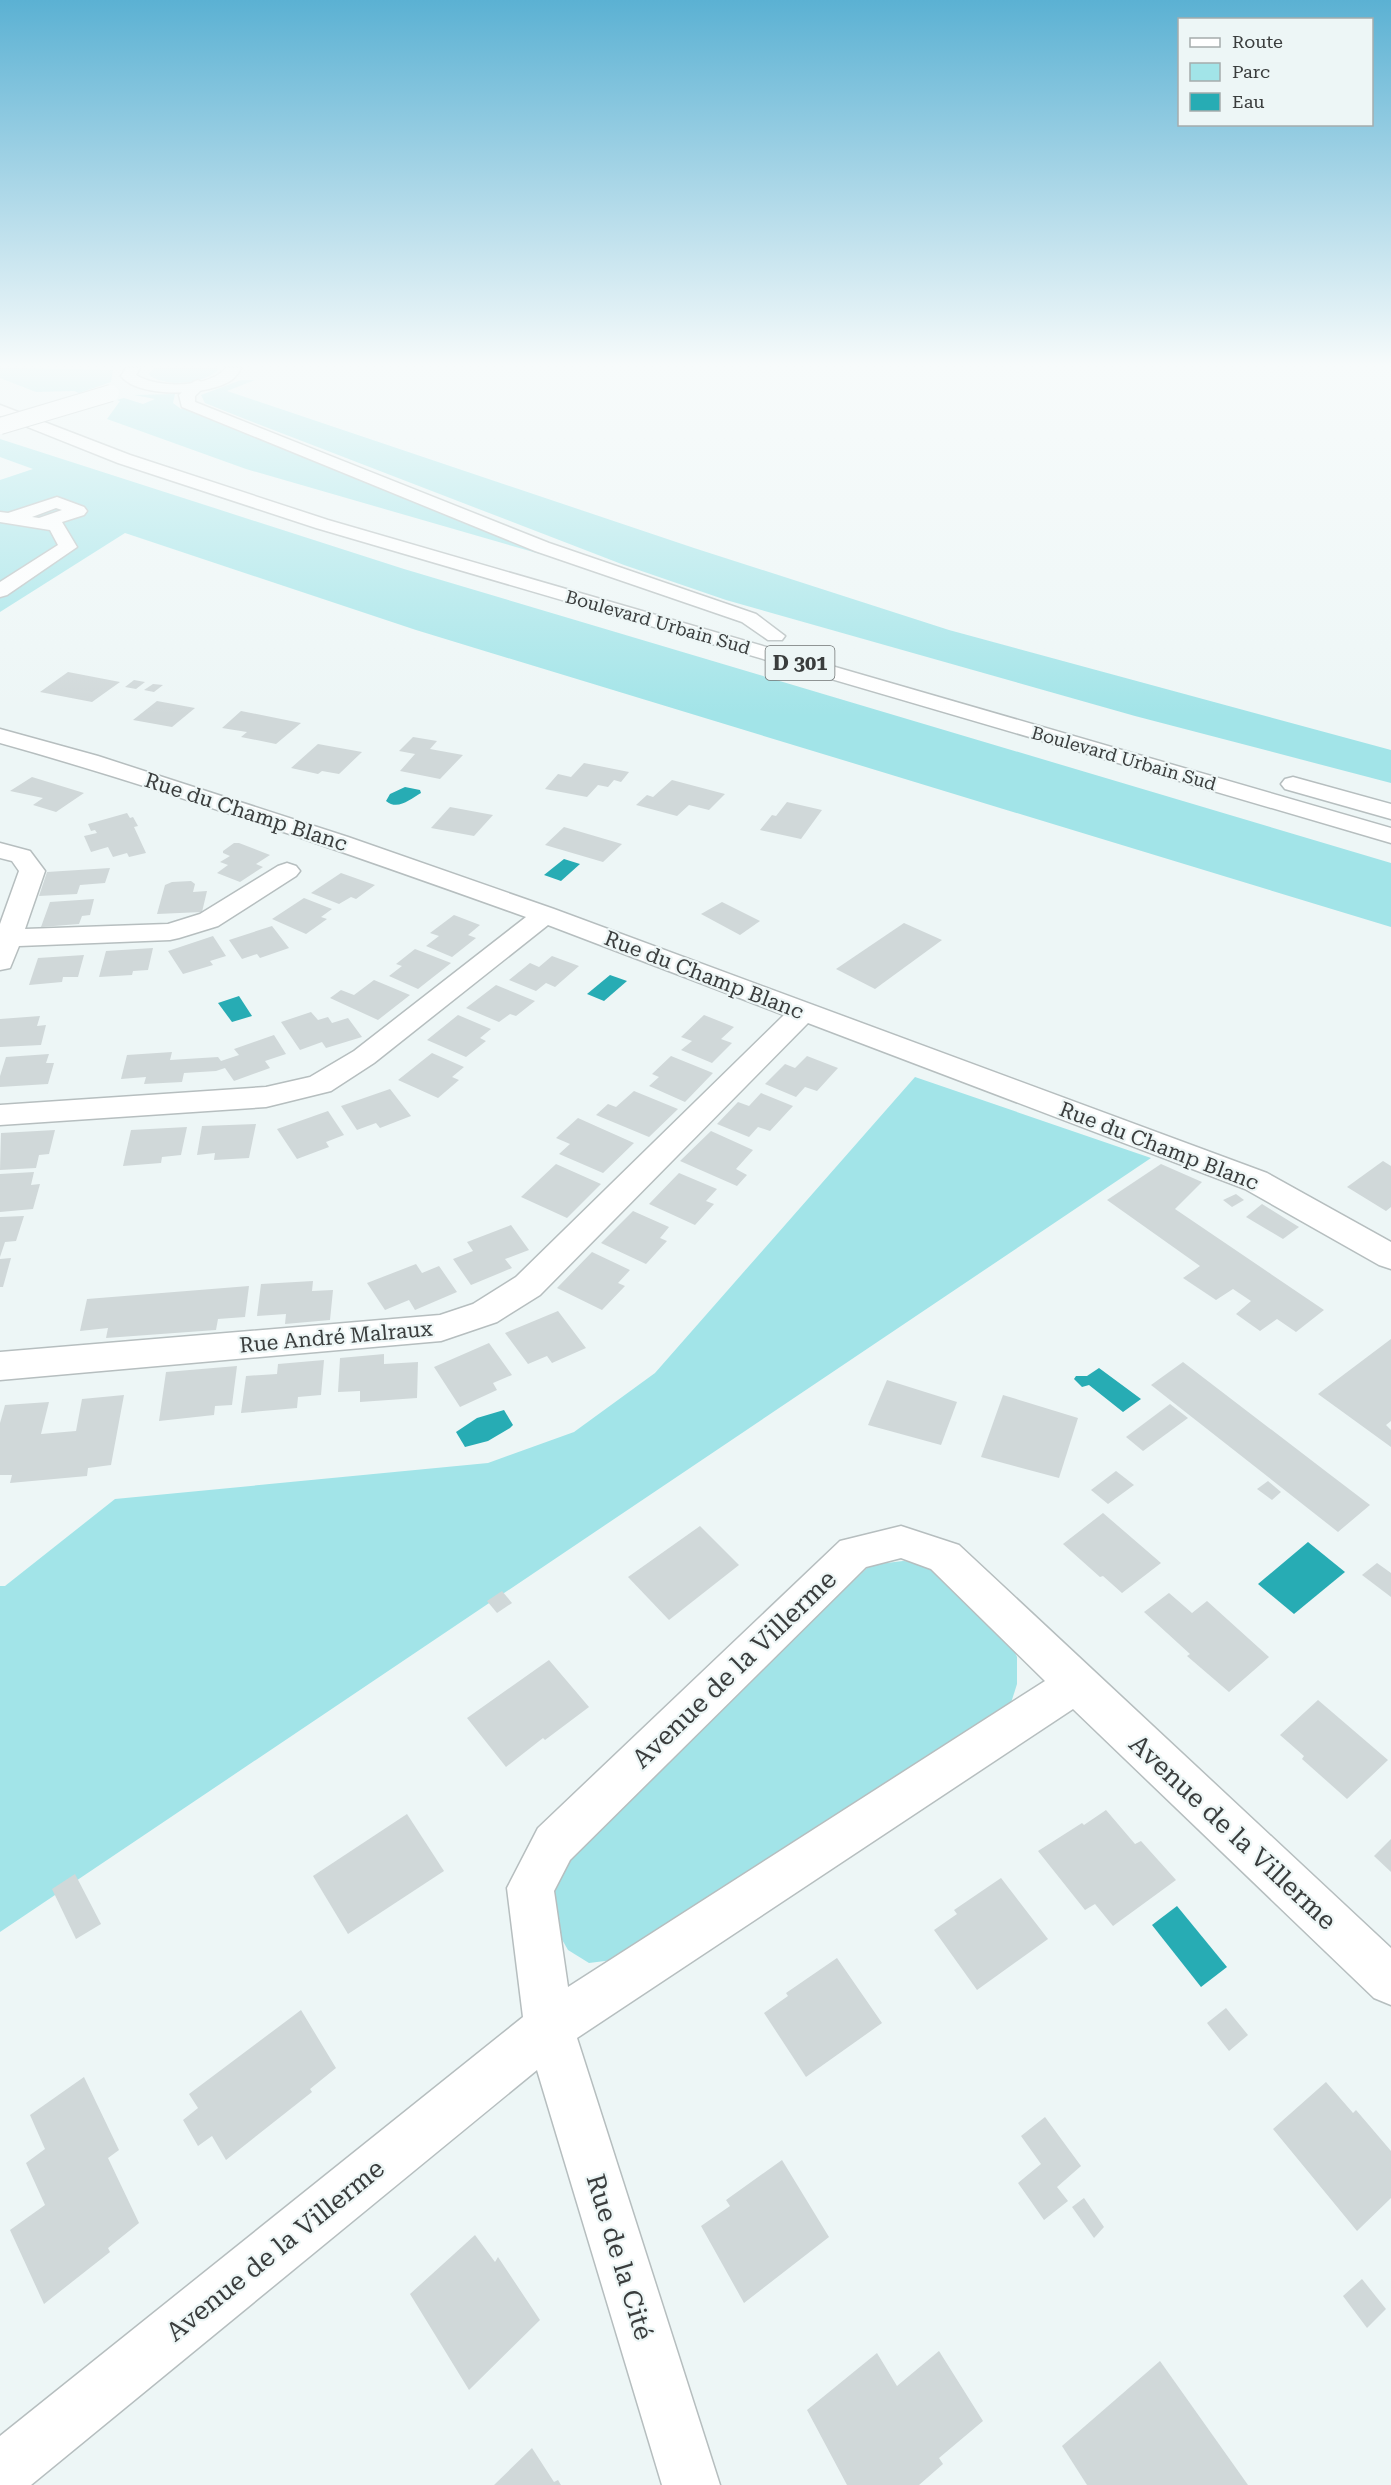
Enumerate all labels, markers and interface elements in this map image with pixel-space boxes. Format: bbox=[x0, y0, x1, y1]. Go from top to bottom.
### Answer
legend bbox=[1178, 18, 1373, 126]
text: Route bbox=[1232, 31, 1283, 52]
text: Parc bbox=[1232, 61, 1270, 82]
text: Eau bbox=[1232, 91, 1265, 112]
street label: Boulevard Urbain Sud bbox=[563, 586, 753, 659]
road number: D 301 bbox=[766, 646, 834, 680]
street label: Boulevard Urbain Sud bbox=[1029, 722, 1219, 795]
street label: Rue du Champ Blanc bbox=[142, 768, 350, 856]
street label: Rue du Champ Blanc bbox=[601, 926, 807, 1024]
street label: Rue du Champ Blanc bbox=[1056, 1097, 1262, 1195]
street label: Rue André Malraux bbox=[238, 1317, 434, 1357]
street label: Avenue de la Villerme bbox=[626, 1564, 842, 1774]
street label: Avenue de la Villerme bbox=[1123, 1728, 1343, 1936]
street label: Avenue de la Villerme bbox=[160, 2153, 390, 2347]
street label: Rue de la Cité bbox=[581, 2170, 659, 2344]

